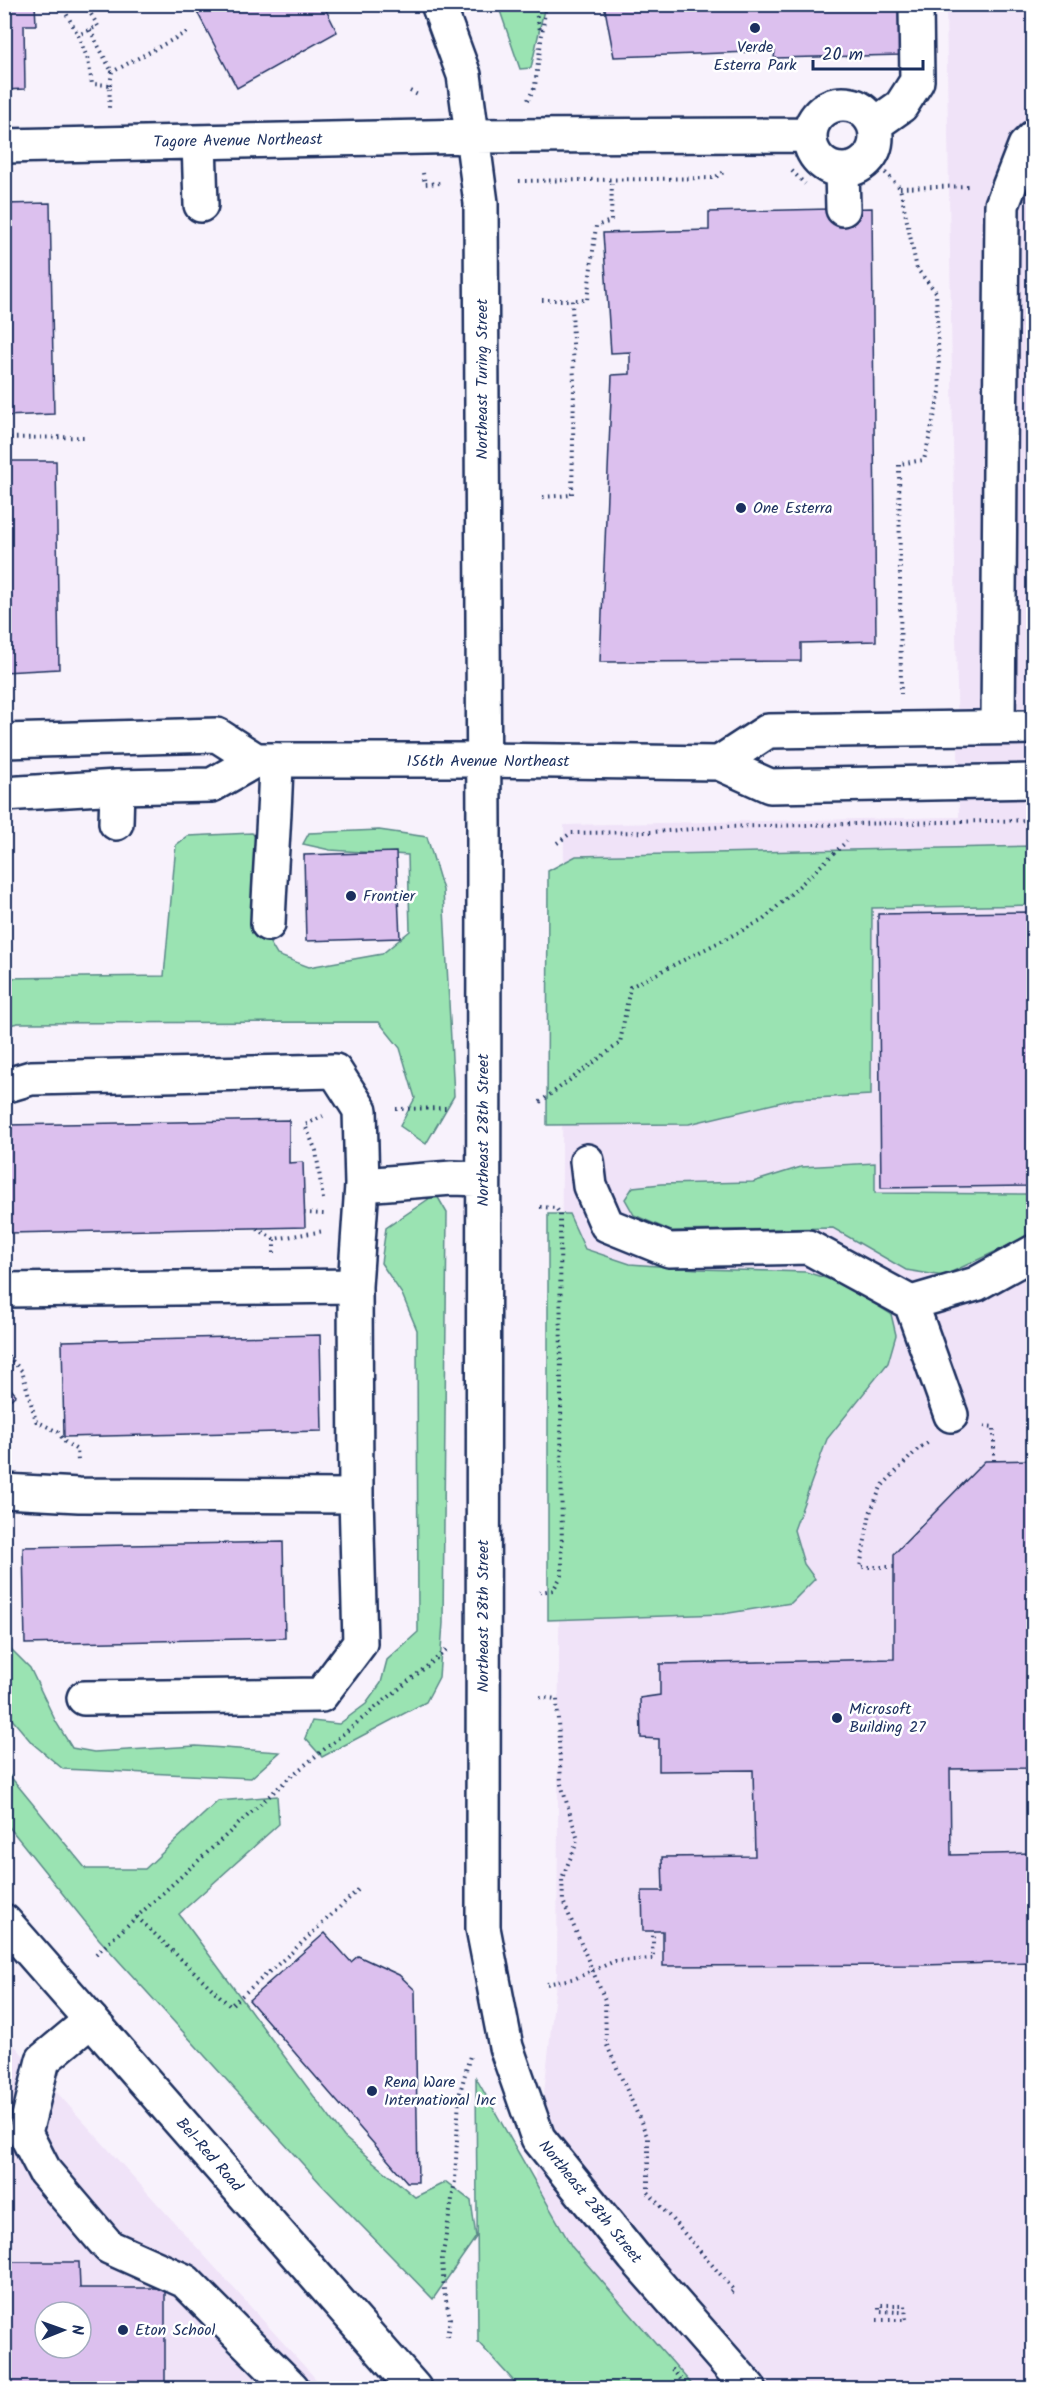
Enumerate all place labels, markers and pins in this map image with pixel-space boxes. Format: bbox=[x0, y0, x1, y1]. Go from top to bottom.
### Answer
marker: Verde Esterra Park bbox=[748, 21, 762, 35]
place label: Verde Esterra Park bbox=[713, 35, 797, 78]
place label: One Esterra bbox=[753, 496, 833, 521]
marker: One Esterra bbox=[734, 501, 748, 515]
place label: Frontier bbox=[363, 884, 417, 909]
marker: Frontier bbox=[344, 889, 358, 903]
place label: Microsoft Building 27 bbox=[849, 1697, 926, 1740]
marker: Microsoft Building 27 bbox=[830, 1711, 844, 1725]
place label: Rena Ware International Inc bbox=[384, 2070, 496, 2113]
marker: Rena Ware International Inc bbox=[365, 2084, 379, 2098]
place label: Eton School bbox=[135, 2318, 215, 2343]
marker: Eton School bbox=[116, 2323, 130, 2337]

